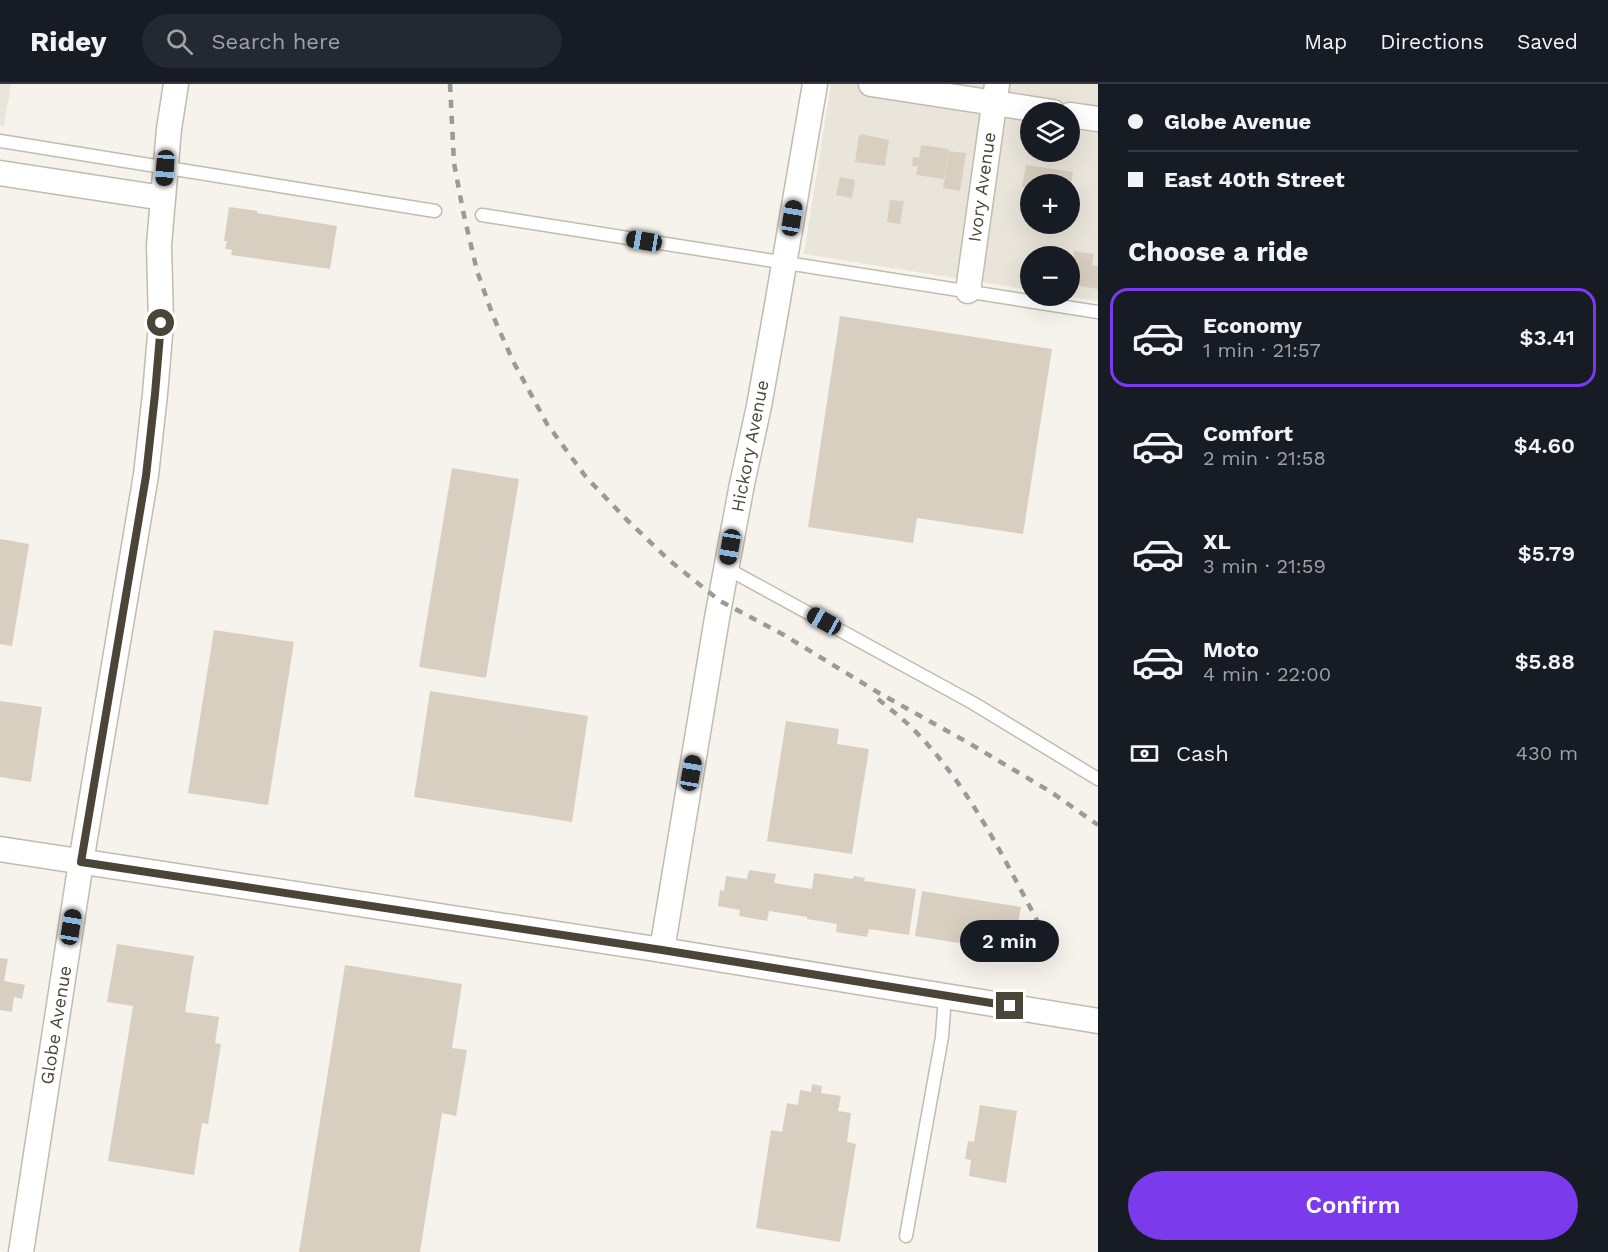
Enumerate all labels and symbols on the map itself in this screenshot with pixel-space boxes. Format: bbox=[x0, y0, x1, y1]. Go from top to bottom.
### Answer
street label: Ivory Avenue bbox=[963, 131, 1000, 243]
car bbox=[155, 149, 175, 187]
car bbox=[780, 199, 804, 237]
car bbox=[625, 229, 663, 253]
route start bbox=[147, 309, 174, 336]
street label: Hickory Avenue bbox=[726, 378, 773, 514]
car bbox=[718, 528, 742, 566]
car bbox=[804, 604, 844, 638]
car bbox=[679, 754, 703, 792]
car bbox=[59, 908, 83, 946]
callout: 2 min bbox=[960, 919, 1060, 961]
street label: Globe Avenue bbox=[36, 964, 75, 1086]
route end bbox=[996, 992, 1023, 1019]

